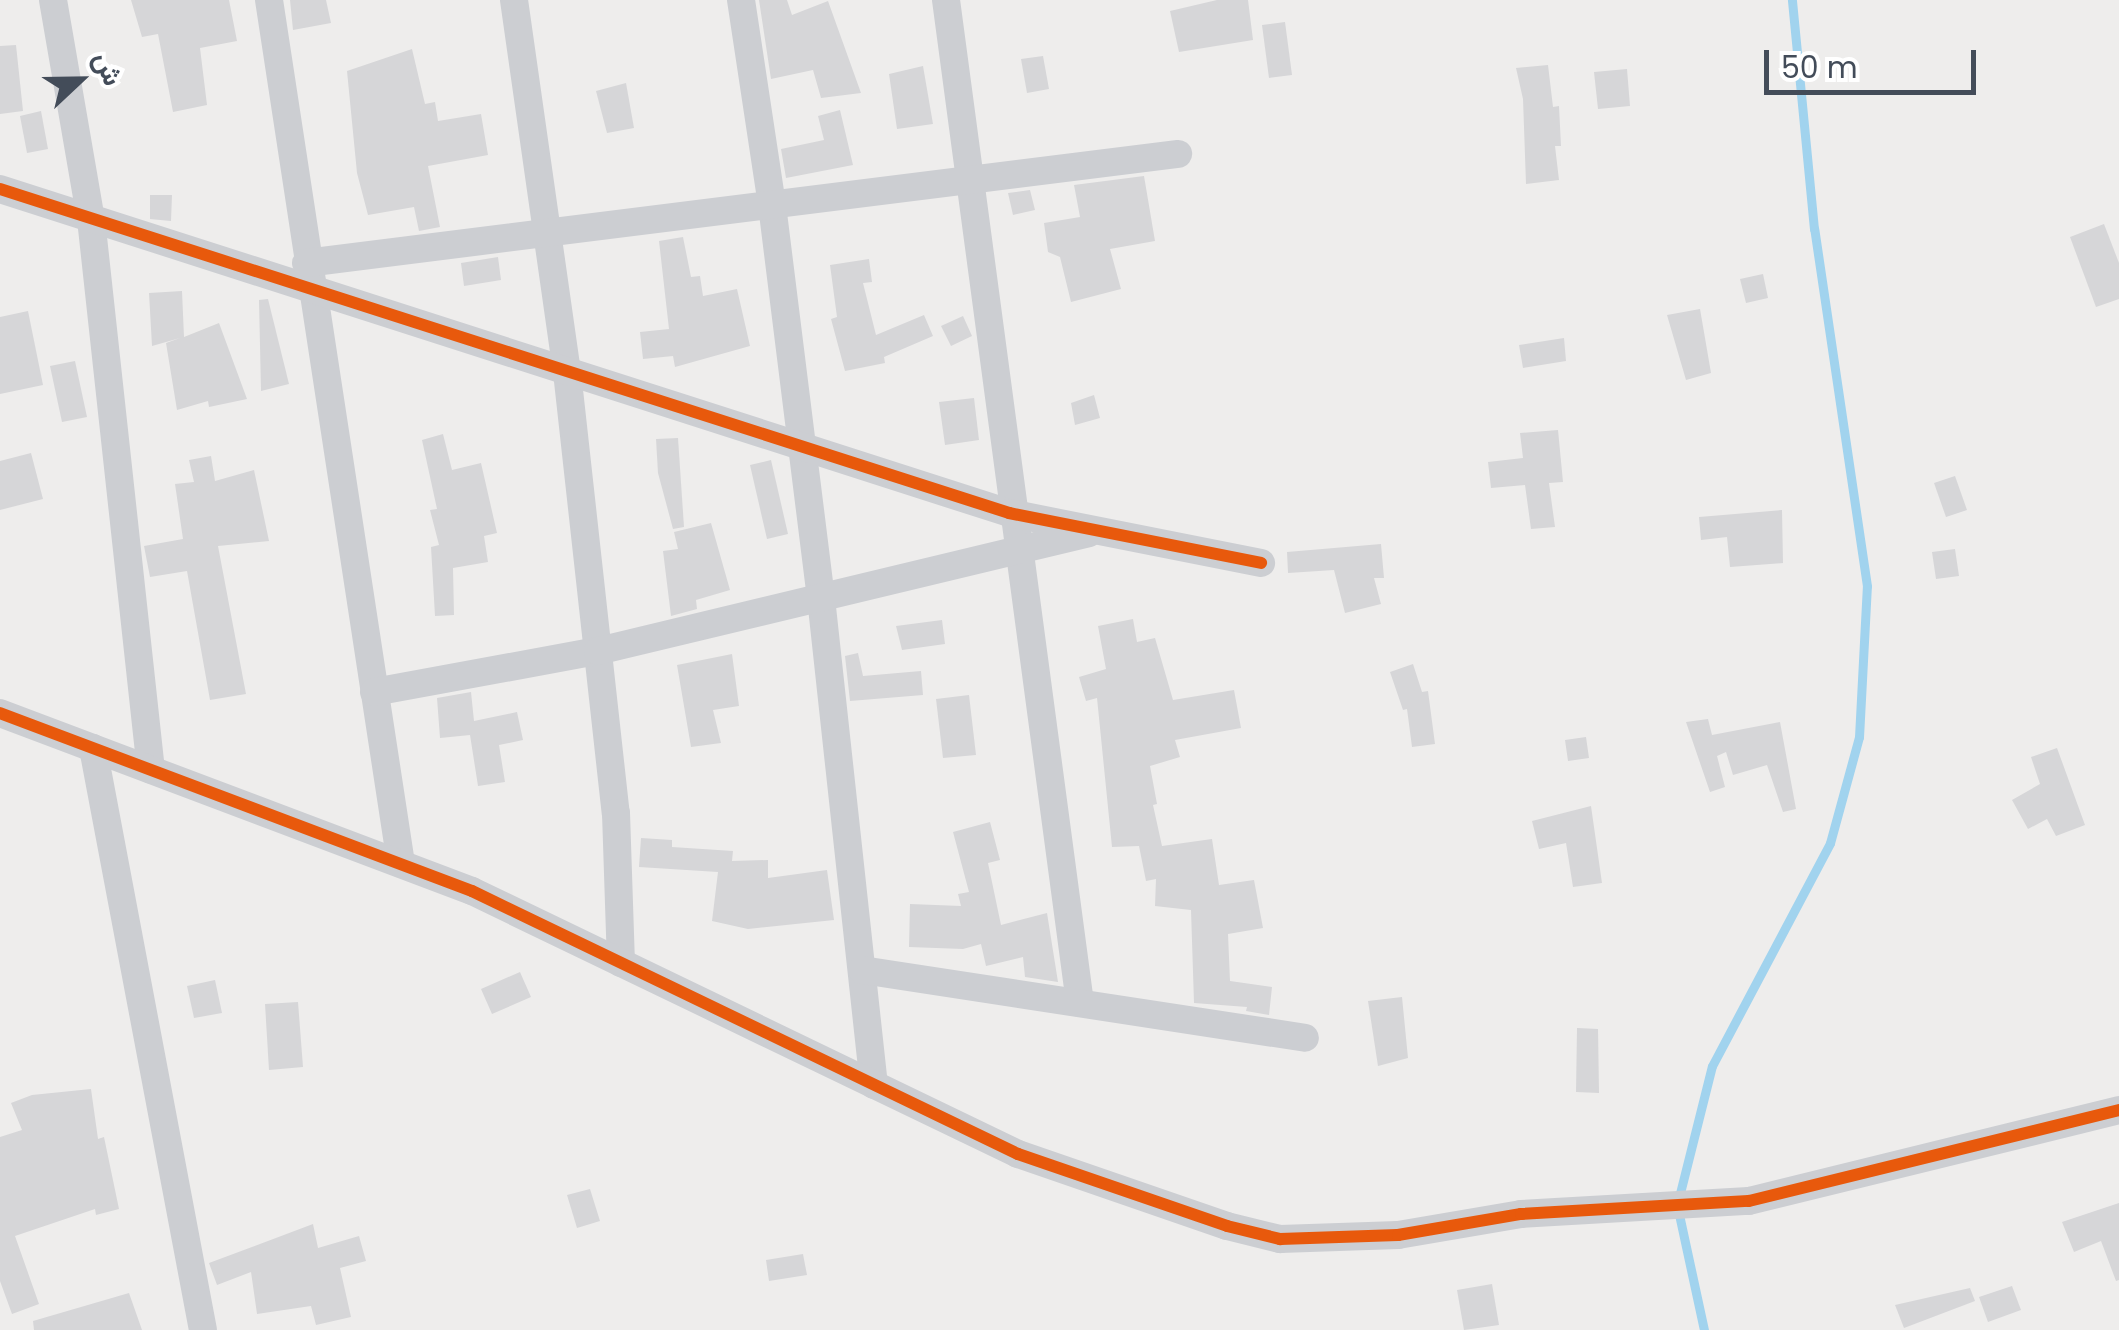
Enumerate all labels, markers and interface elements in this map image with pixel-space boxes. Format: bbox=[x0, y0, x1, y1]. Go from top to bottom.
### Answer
north arrow bbox=[30, 30, 130, 130]
scale bar bbox=[1769, 30, 1982, 92]
text: ش bbox=[84, 46, 133, 91]
text: 50 m bbox=[1781, 46, 1858, 89]

